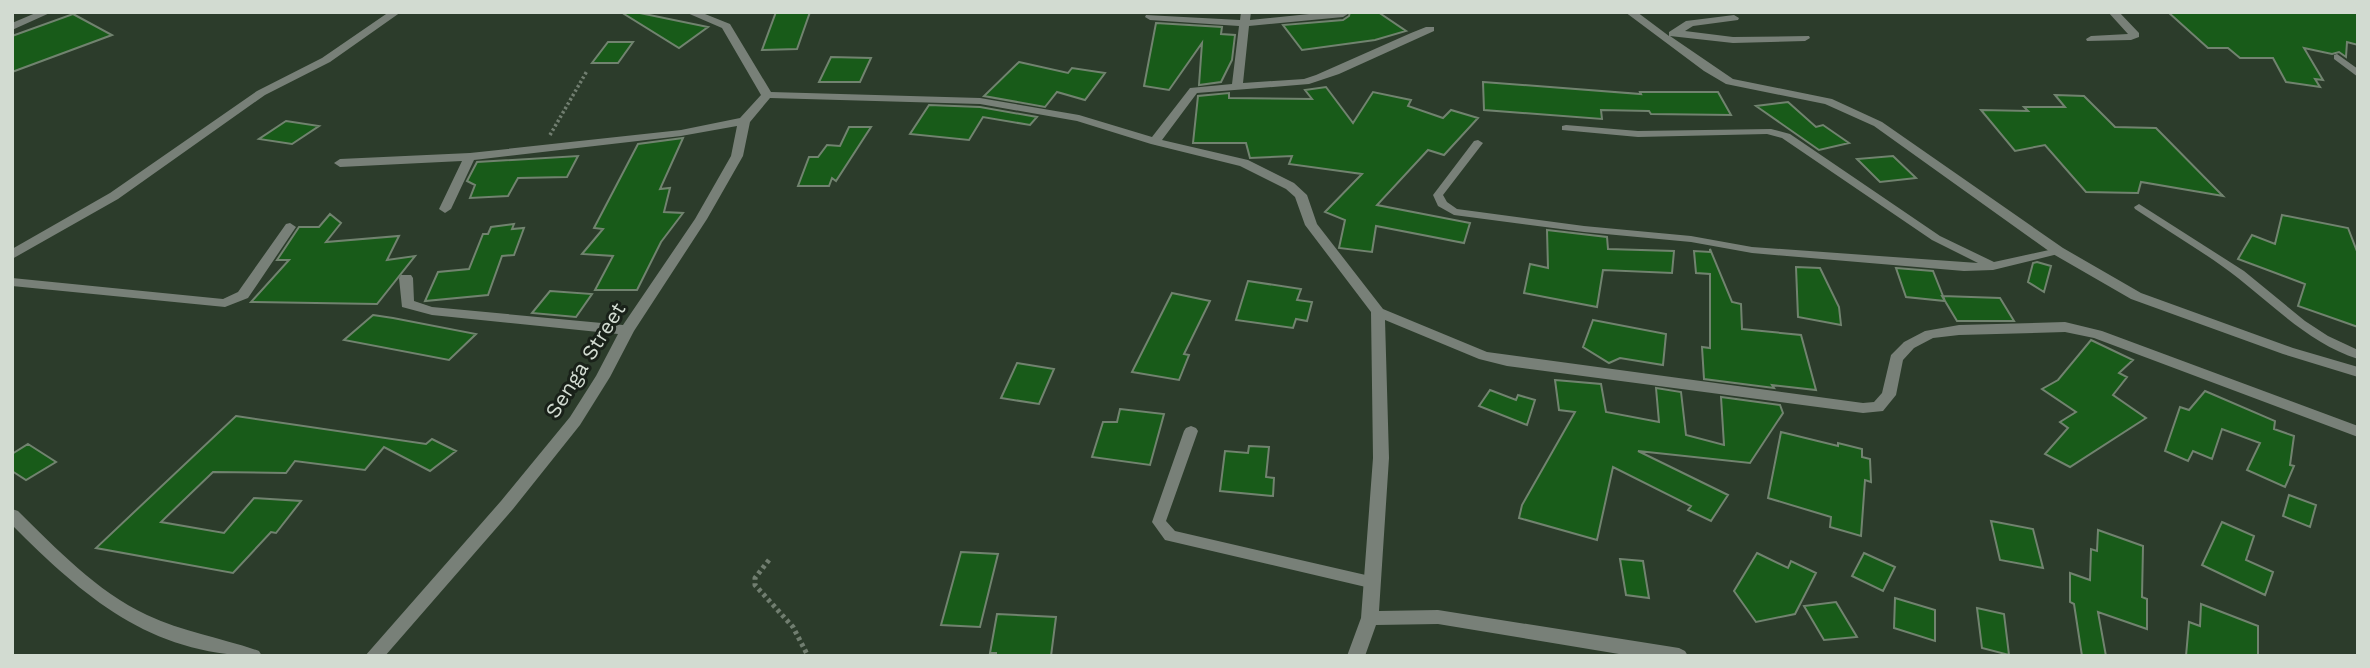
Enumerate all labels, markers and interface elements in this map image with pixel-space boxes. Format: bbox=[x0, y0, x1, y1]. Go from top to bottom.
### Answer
street label: Senga Street bbox=[540, 297, 631, 422]

